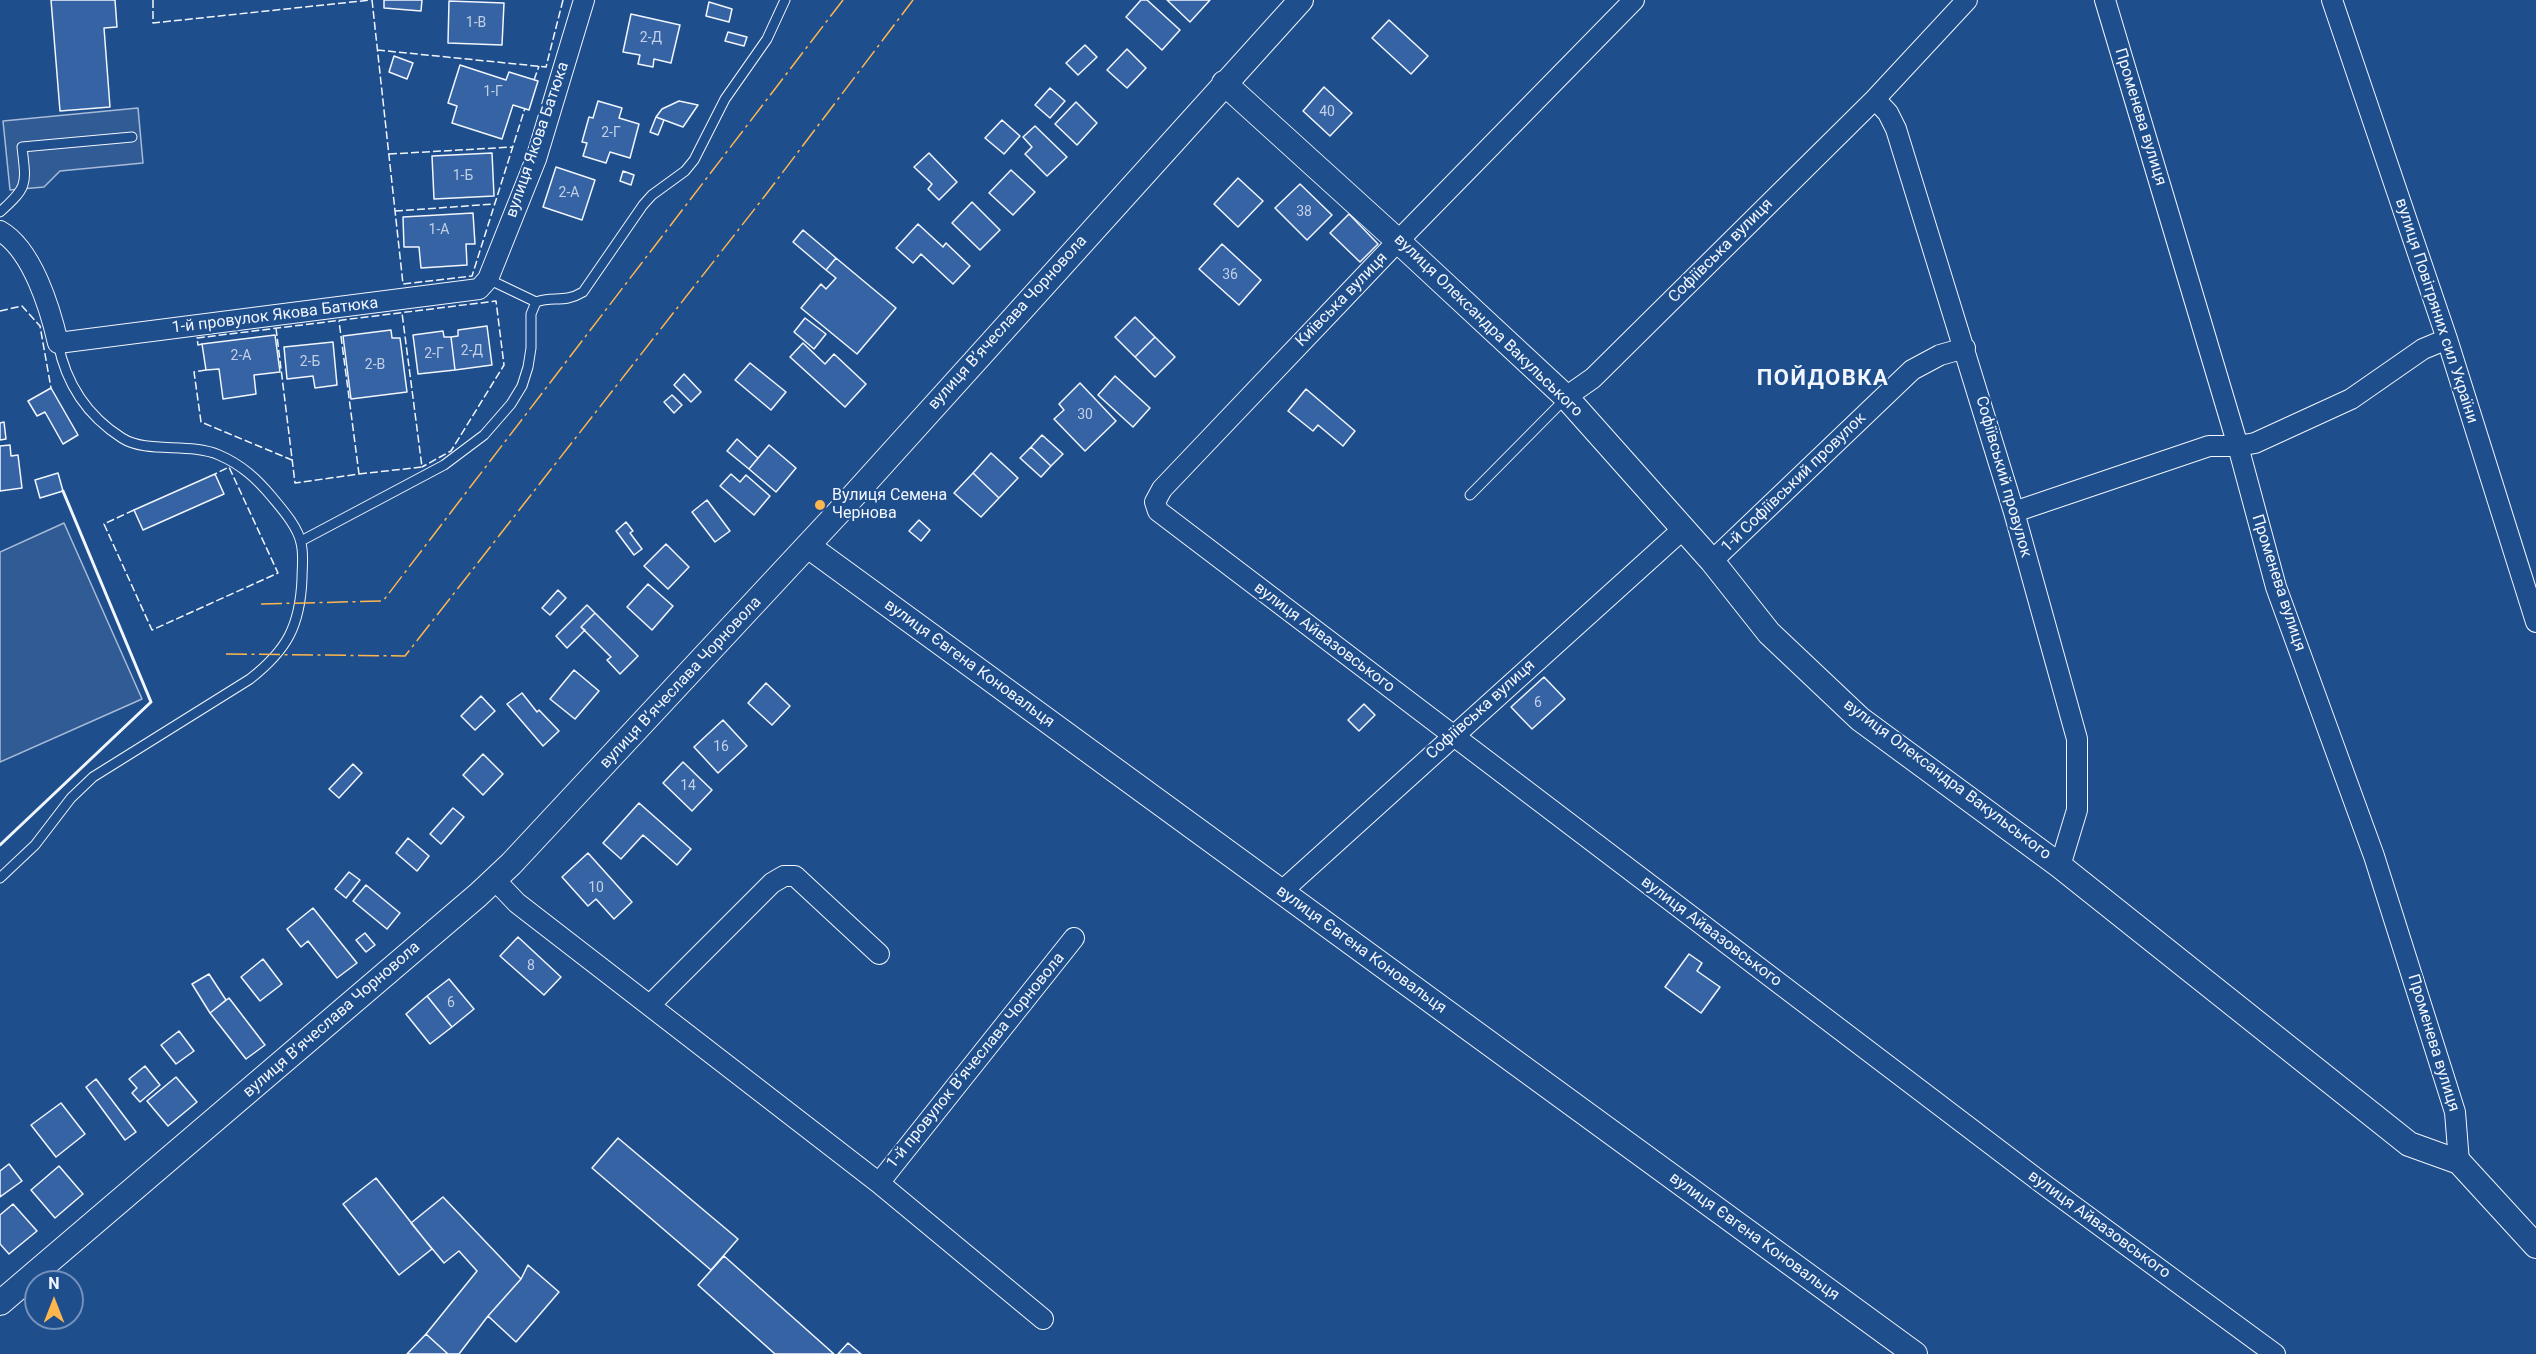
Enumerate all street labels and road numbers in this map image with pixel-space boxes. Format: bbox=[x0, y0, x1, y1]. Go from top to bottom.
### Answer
street label: Променева вулиця bbox=[2110, 46, 2170, 188]
street label: вулиця Якова Батюка bbox=[502, 60, 574, 220]
street label: Софіївська вулиця bbox=[1665, 195, 1777, 307]
street label: вулиця Повітряних сил України bbox=[2391, 196, 2481, 426]
street label: вулиця Олександра Вакульського bbox=[1390, 231, 1586, 421]
street label: вулиця Вʼячеслава Чорновола bbox=[925, 232, 1091, 414]
street label: Київська вулиця bbox=[1292, 249, 1392, 351]
street label: 1-й провулок Якова Батюка bbox=[171, 294, 379, 338]
street label: Софіївський провулок bbox=[1971, 394, 2035, 560]
street label: 1-й Софіївський провулок bbox=[1718, 409, 1870, 557]
street label: Променева вулиця bbox=[2247, 512, 2309, 654]
street label: вулиця Айвазовського bbox=[1250, 579, 1398, 697]
street label: вулиця Вʼячеслава Чорновола bbox=[596, 593, 766, 773]
street label: вулиця Євгена Коновальця bbox=[880, 596, 1058, 732]
street label: Софіївська вулиця bbox=[1423, 656, 1539, 764]
street label: вулиця Олександра Вакульського bbox=[1839, 696, 2055, 864]
street label: вулиця Айвазовського bbox=[1637, 873, 1785, 991]
street label: вулиця Євгена Коновальця bbox=[1272, 882, 1450, 1018]
street label: вулиця Вʼячеслава Чорновола bbox=[240, 938, 424, 1102]
street label: 1-й провулок Вʼячеслава Чорновола bbox=[883, 949, 1069, 1173]
street label: Променева вулиця bbox=[2403, 972, 2463, 1114]
street label: вулиця Айвазовського bbox=[2024, 1167, 2174, 1283]
street label: вулиця Євгена Коновальця bbox=[1665, 1169, 1843, 1305]

